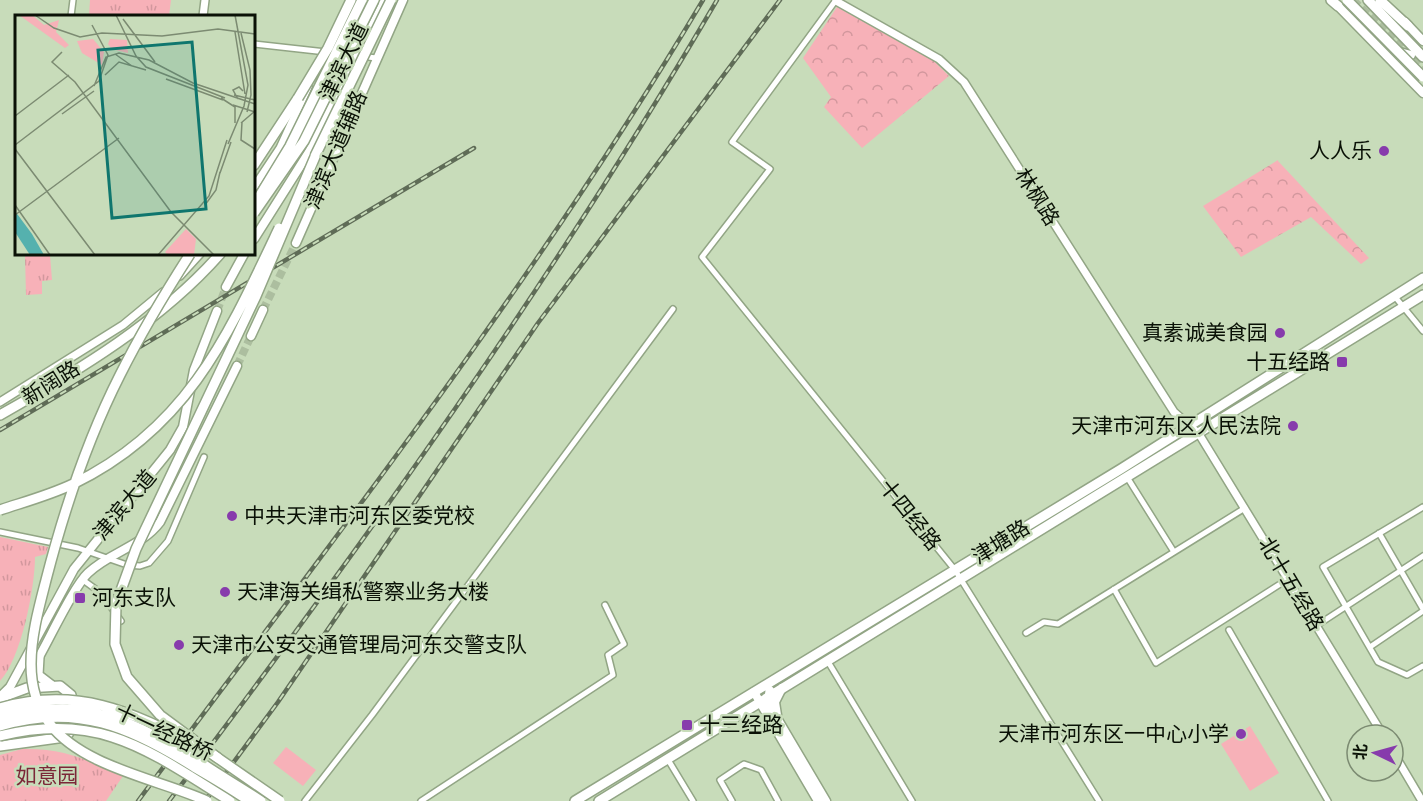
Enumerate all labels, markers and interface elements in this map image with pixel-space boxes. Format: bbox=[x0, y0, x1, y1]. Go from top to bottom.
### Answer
inset map bbox=[15, 15, 255, 255]
street label: 津滨大道 bbox=[314, 19, 373, 105]
street label: 津滨大道辅路 bbox=[299, 87, 372, 213]
place label: 人人乐 bbox=[1309, 138, 1372, 163]
marker: 人人乐 bbox=[1377, 144, 1391, 158]
street label: 林枫路 bbox=[1010, 163, 1065, 230]
place label: 真素诚美食园 bbox=[1142, 320, 1268, 345]
marker: 真素诚美食园 bbox=[1273, 326, 1287, 340]
place label: 十五经路 bbox=[1246, 349, 1330, 374]
street label: 新阔路 bbox=[17, 355, 84, 410]
marker: 十五经路 bbox=[1335, 355, 1349, 369]
place label: 天津市河东区人民法院 bbox=[1071, 413, 1281, 438]
marker: 天津市河东区人民法院 bbox=[1286, 419, 1300, 433]
street label: 津滨大道 bbox=[88, 464, 161, 545]
street label: 十四经路 bbox=[874, 474, 947, 555]
place label: 中共天津市河东区委党校 bbox=[244, 503, 475, 528]
marker: 中共天津市河东区委党校 bbox=[225, 509, 239, 523]
street label: 津塘路 bbox=[967, 514, 1034, 569]
street label: 北十五经路 bbox=[1254, 532, 1329, 635]
place label: 天津海关缉私警察业务大楼 bbox=[237, 579, 489, 604]
place label: 河东支队 bbox=[92, 585, 176, 610]
marker: 天津海关缉私警察业务大楼 bbox=[218, 585, 232, 599]
marker: 河东支队 bbox=[73, 591, 87, 605]
place label: 天津市公安交通管理局河东交警支队 bbox=[191, 632, 527, 657]
marker: 天津市公安交通管理局河东交警支队 bbox=[172, 638, 186, 652]
street label: 十一经路桥 bbox=[111, 698, 217, 765]
place label: 十三经路 bbox=[699, 712, 783, 737]
marker: 十三经路 bbox=[680, 718, 694, 732]
place label: 天津市河东区一中心小学 bbox=[998, 721, 1229, 746]
north arrow bbox=[1345, 723, 1405, 783]
marker: 天津市河东区一中心小学 bbox=[1234, 727, 1248, 741]
text: 北 bbox=[1350, 743, 1371, 761]
park label: 如意园 bbox=[16, 763, 79, 788]

